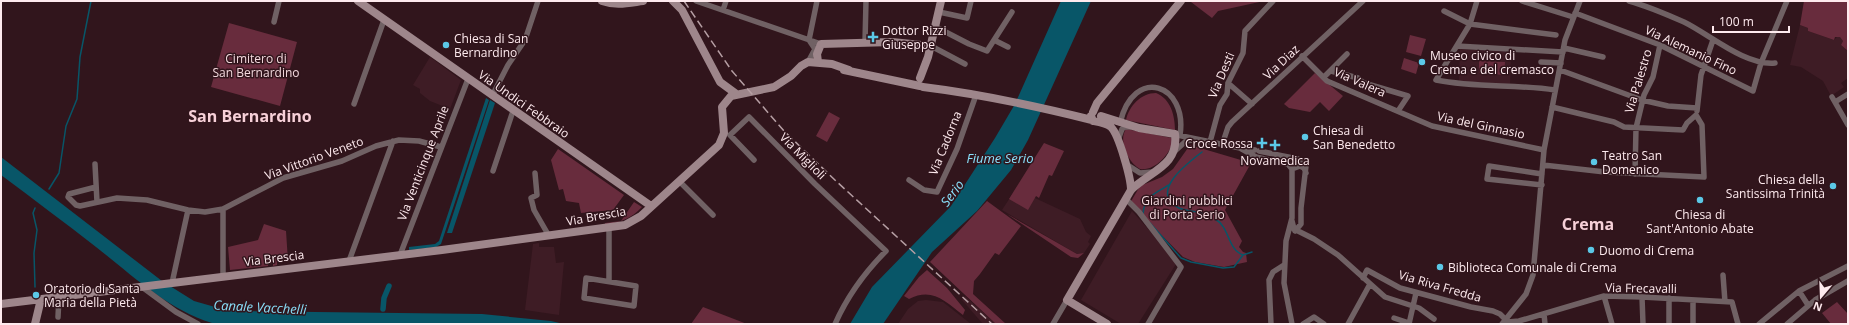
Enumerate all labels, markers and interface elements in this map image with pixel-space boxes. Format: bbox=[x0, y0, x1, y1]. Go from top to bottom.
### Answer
scale bar bbox=[1713, 8, 1789, 34]
text: 100 m bbox=[1719, 13, 1754, 30]
street label: Via Alemanio Fino bbox=[1642, 21, 1740, 79]
place label: Dottor Rizzi Giuseppe bbox=[882, 22, 946, 53]
place label: Chiesa di San Bernardino bbox=[454, 30, 528, 61]
marker: Dottor Rizzi Giuseppe bbox=[867, 31, 879, 43]
marker: Chiesa di San Bernardino bbox=[441, 40, 451, 50]
street label: Via Diaz bbox=[1259, 41, 1303, 83]
place label: Museo civico di Crema e del cremasco bbox=[1430, 47, 1554, 78]
street label: Via Palestro bbox=[1620, 47, 1656, 115]
street label: Via Desti bbox=[1204, 49, 1238, 101]
park label: Cimitero di San Bernardino bbox=[213, 50, 300, 81]
marker: Museo civico di Crema e del cremasco bbox=[1417, 57, 1427, 67]
street label: Via Valera bbox=[1331, 63, 1389, 101]
street label: Via Undici Febbraio bbox=[475, 66, 573, 142]
street label: Via Venticinque Aprile bbox=[393, 103, 453, 223]
district label: San Bernardino bbox=[188, 105, 312, 127]
street label: Via del Ginnasio bbox=[1436, 107, 1526, 143]
street label: Via Cadorna bbox=[924, 108, 966, 178]
place label: Chiesa di San Benedetto bbox=[1313, 122, 1395, 153]
street label: Via Miglioli bbox=[776, 129, 830, 183]
street label: Via Vittorio Veneto bbox=[262, 132, 366, 184]
marker: Chiesa di San Benedetto bbox=[1300, 132, 1310, 142]
place label: Croce Rossa bbox=[1185, 135, 1253, 152]
marker: Croce Rossa bbox=[1256, 137, 1268, 149]
marker: Novamedica bbox=[1269, 139, 1281, 151]
place label: Teatro San Domenico bbox=[1602, 147, 1662, 178]
water label: Fiume Serio bbox=[967, 149, 1033, 167]
place label: Novamedica bbox=[1240, 152, 1310, 169]
marker: Teatro San Domenico bbox=[1589, 157, 1599, 167]
place label: Chiesa della Santissima Trinità bbox=[1726, 171, 1825, 202]
water label: Serio bbox=[936, 176, 968, 210]
marker: Chiesa della Santissima Trinità bbox=[1828, 181, 1838, 191]
park label: Giardini pubblici di Porta Serio bbox=[1141, 192, 1233, 223]
marker: Chiesa di Sant'Antonio Abate bbox=[1695, 195, 1705, 205]
street label: Via Brescia bbox=[565, 202, 627, 230]
place label: Chiesa di Sant'Antonio Abate bbox=[1646, 206, 1754, 237]
district label: Crema bbox=[1562, 213, 1614, 235]
place label: Duomo di Crema bbox=[1599, 242, 1694, 259]
marker: Duomo di Crema bbox=[1586, 245, 1596, 255]
street label: Via Brescia bbox=[243, 246, 305, 270]
place label: Biblioteca Comunale di Crema bbox=[1448, 259, 1617, 276]
marker: Biblioteca Comunale di Crema bbox=[1435, 262, 1445, 272]
street label: Via Riva Fredda bbox=[1397, 266, 1483, 306]
north arrow bbox=[1801, 277, 1841, 317]
street label: Via Frecavalli bbox=[1605, 279, 1677, 297]
place label: Oratorio di Santa Maria della Pietà bbox=[44, 280, 140, 311]
marker: Oratorio di Santa Maria della Pietà bbox=[31, 290, 41, 300]
water label: Canale Vacchelli bbox=[213, 296, 308, 318]
text: N bbox=[1811, 298, 1824, 315]

